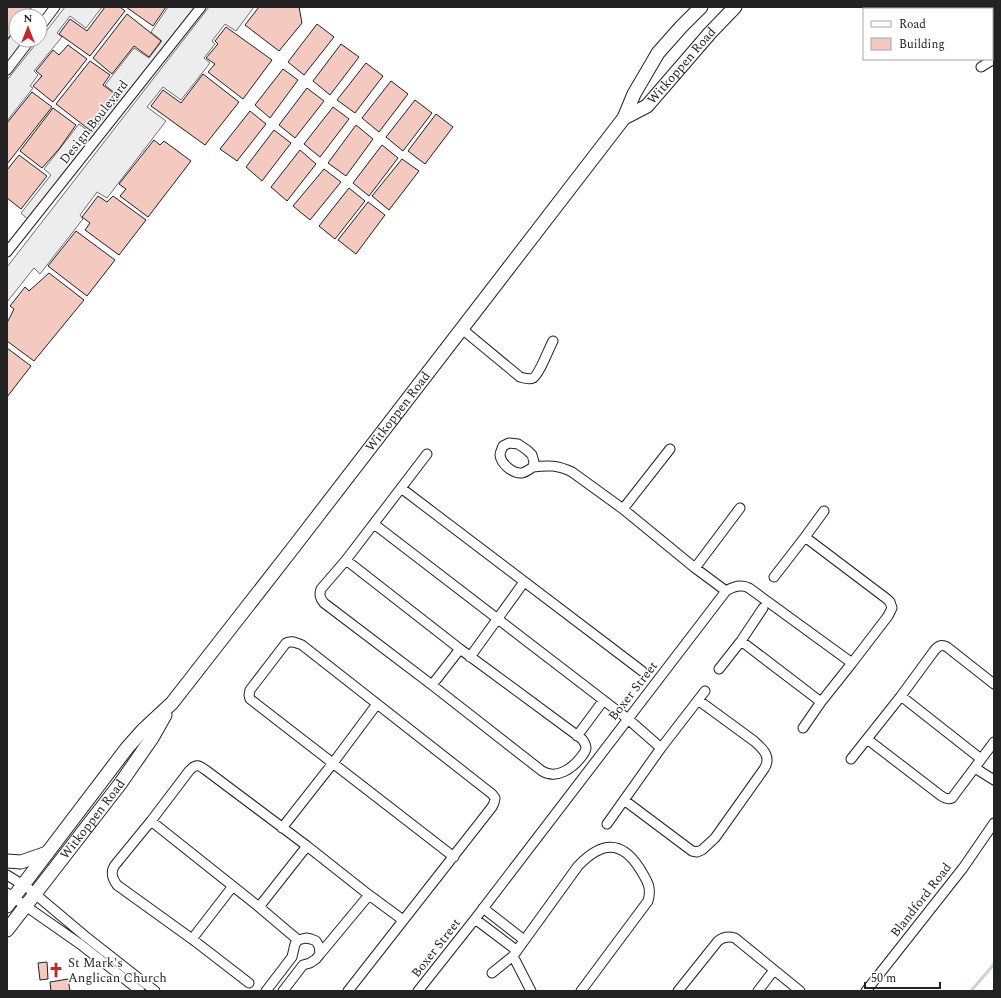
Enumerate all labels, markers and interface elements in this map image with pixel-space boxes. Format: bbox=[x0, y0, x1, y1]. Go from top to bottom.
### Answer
north arrow bbox=[8, 8, 48, 48]
legend bbox=[863, 8, 993, 60]
text: N bbox=[24, 10, 33, 27]
text: Road bbox=[899, 15, 926, 34]
street label: Witkoppen Road bbox=[643, 23, 721, 109]
text: Building bbox=[899, 35, 945, 54]
street label: Design Boulevard bbox=[55, 76, 133, 168]
street label: Witkoppen Road bbox=[361, 367, 435, 456]
street label: Boxer Street bbox=[603, 657, 663, 725]
street label: Witkoppen Road bbox=[55, 775, 130, 864]
street label: Blandford Road bbox=[885, 858, 957, 942]
street label: Boxer Street bbox=[406, 914, 466, 982]
place label: St Mark's Anglican Church bbox=[68, 953, 167, 988]
church icon: St Mark's Anglican Church bbox=[47, 961, 65, 979]
scale bar bbox=[865, 964, 940, 990]
text: 50 m bbox=[871, 969, 896, 988]

